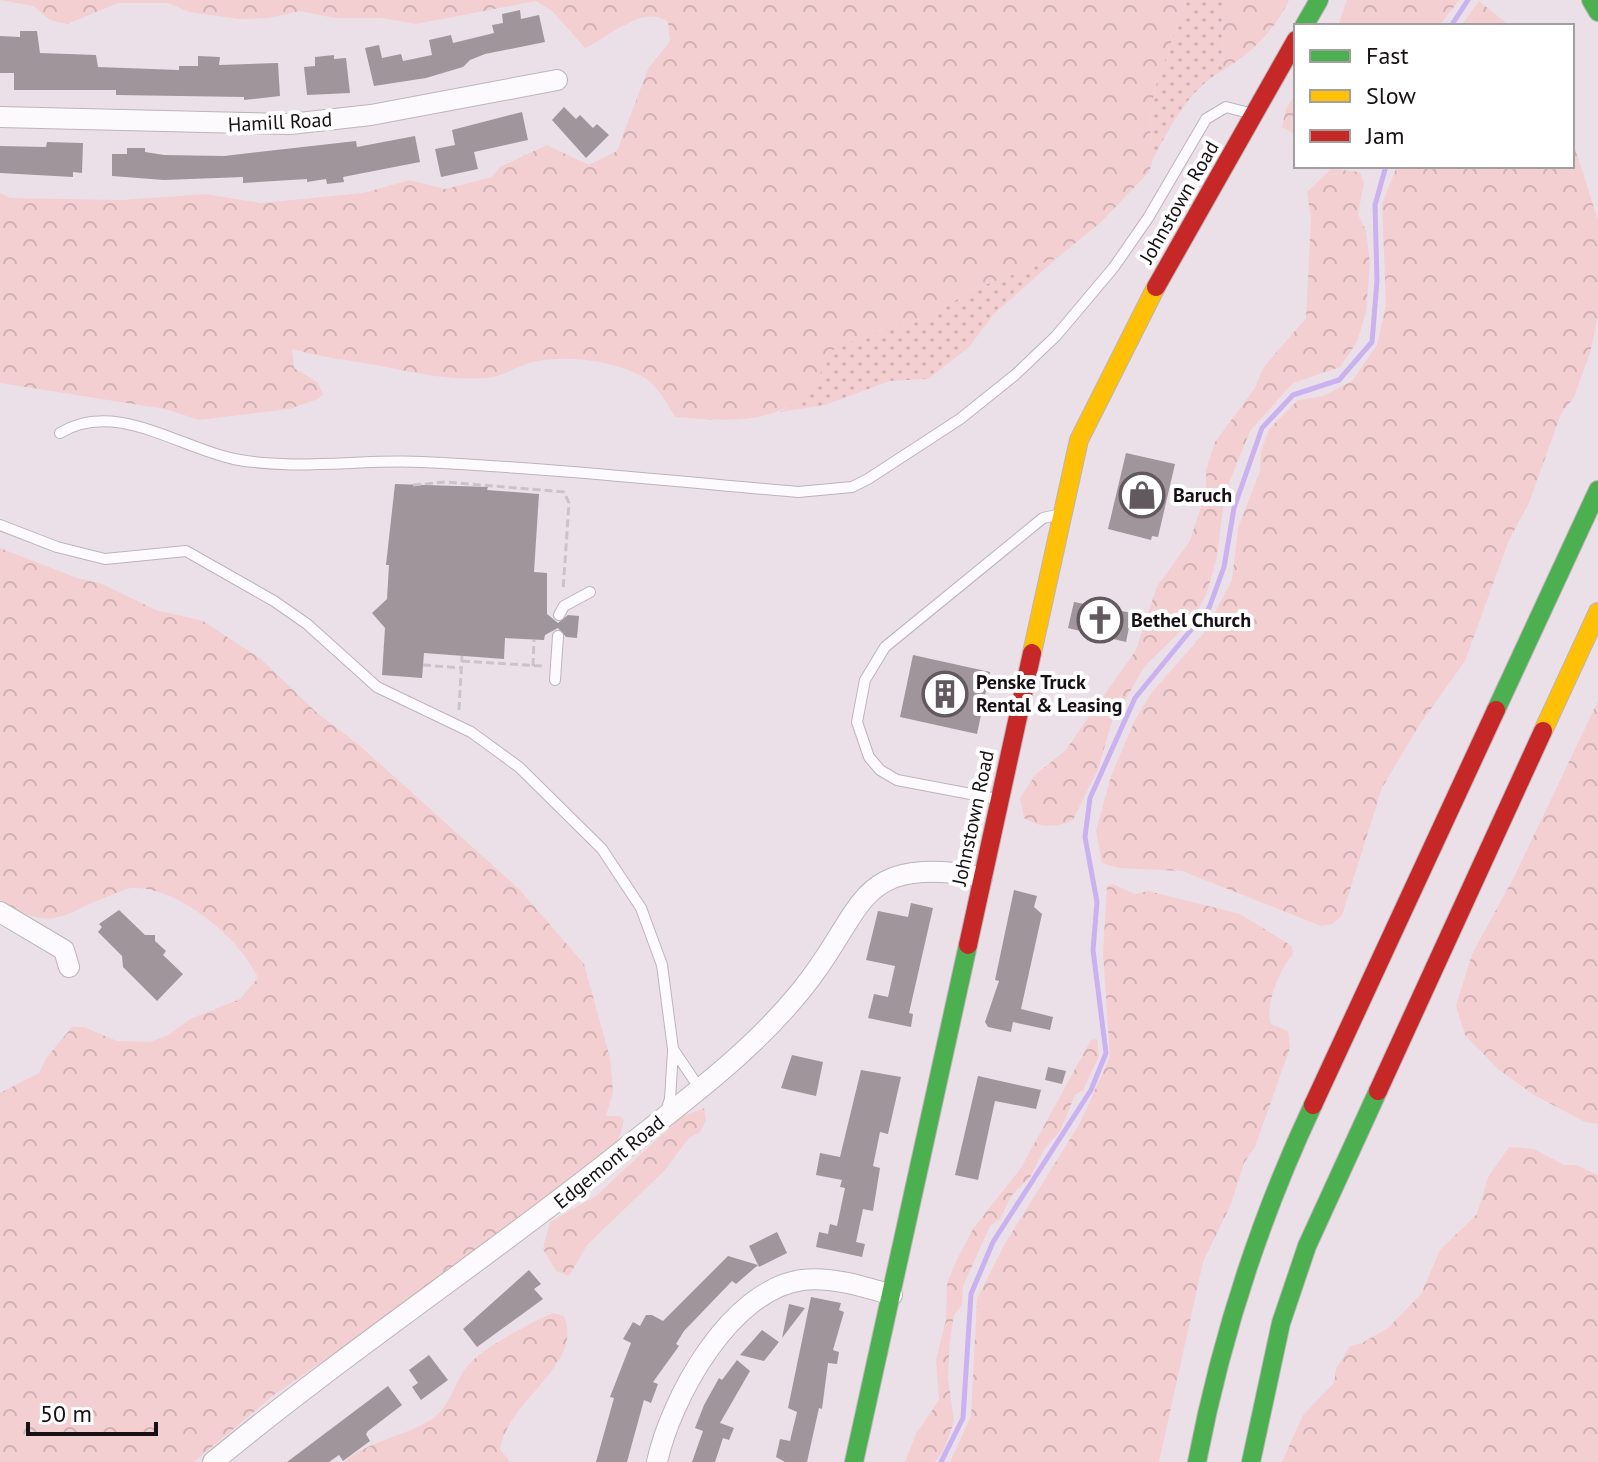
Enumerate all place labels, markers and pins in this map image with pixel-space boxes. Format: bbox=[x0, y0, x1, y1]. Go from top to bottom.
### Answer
shop icon: Baruch bbox=[1118, 471, 1166, 519]
place label: Baruch bbox=[1173, 482, 1232, 508]
church icon: Bethel Church bbox=[1076, 596, 1124, 644]
place label: Bethel Church bbox=[1131, 607, 1251, 633]
place label: Penske Truck Rental & Leasing bbox=[976, 669, 1122, 718]
building icon: Penske Truck Rental & Leasing bbox=[921, 670, 969, 718]

